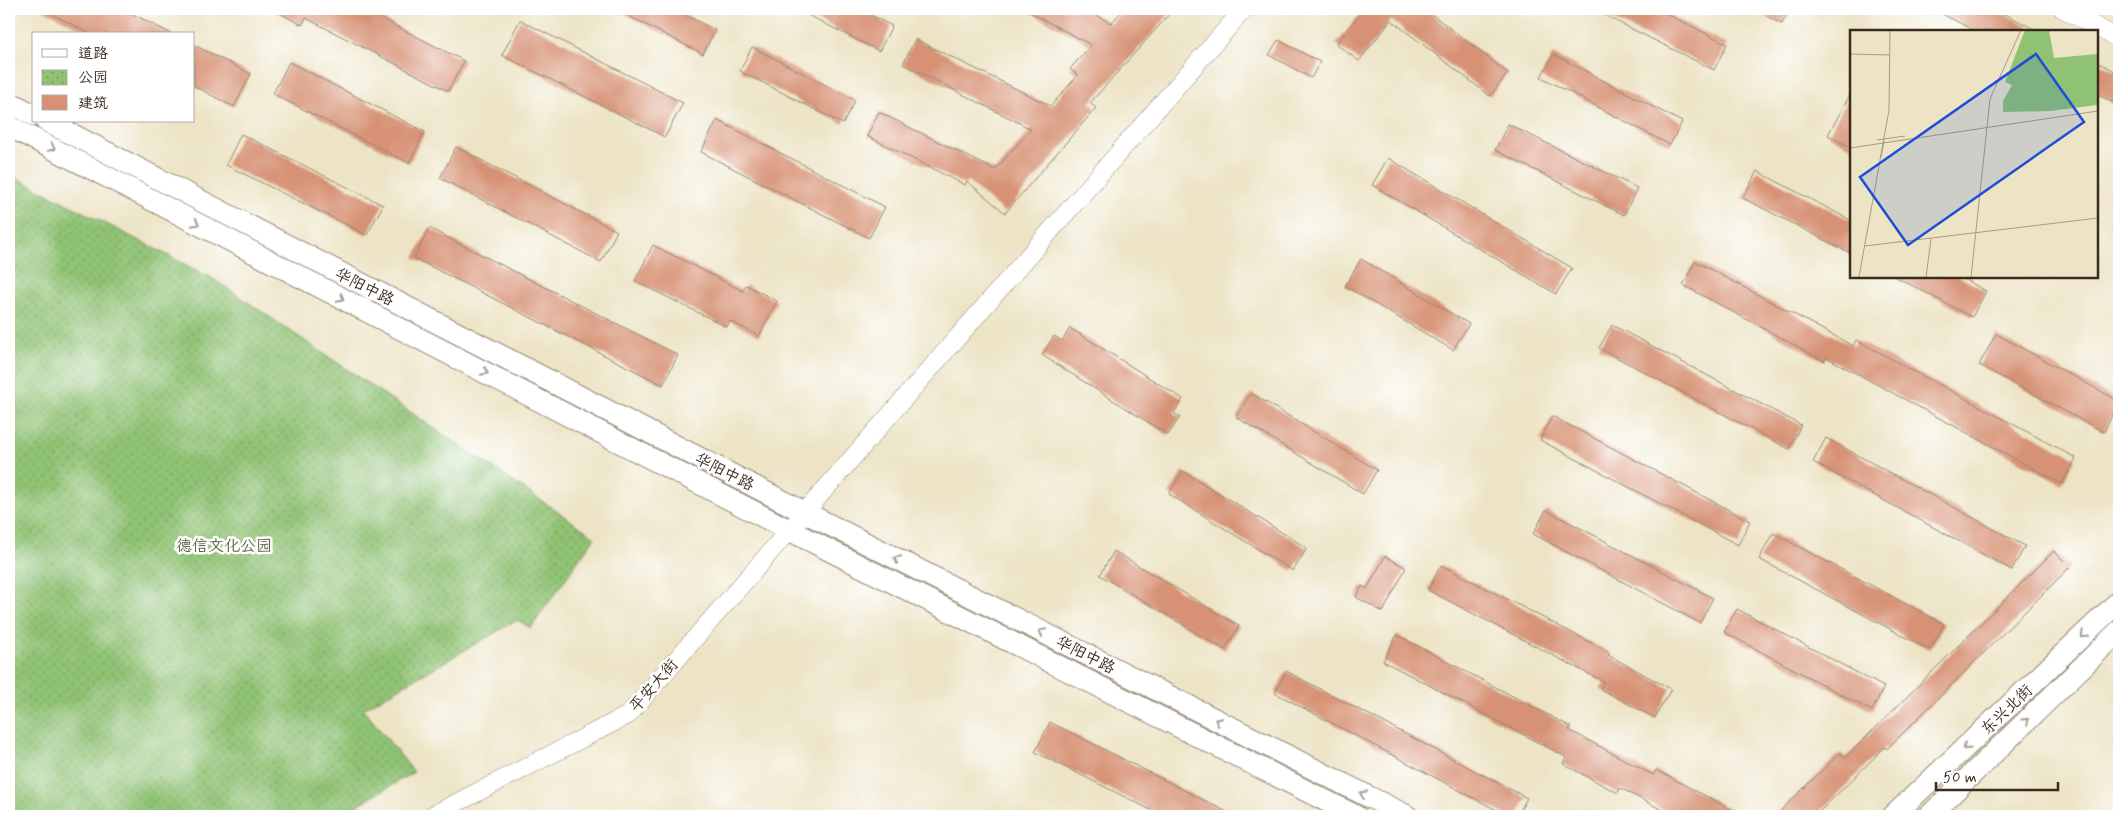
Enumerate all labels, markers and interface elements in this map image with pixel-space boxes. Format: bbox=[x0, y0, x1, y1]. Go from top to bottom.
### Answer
inset map bbox=[1850, 30, 2098, 278]
legend bbox=[32, 32, 195, 122]
text: 道路 bbox=[78, 44, 108, 64]
text: 公园 bbox=[78, 68, 108, 88]
text: 建筑 bbox=[78, 94, 108, 114]
one-way arrow bbox=[47, 142, 56, 152]
one-way arrow bbox=[191, 217, 200, 227]
street label: 华阳中路 bbox=[331, 263, 398, 311]
one-way arrow bbox=[335, 292, 344, 302]
one-way arrow bbox=[480, 366, 489, 376]
street label: 华阳中路 bbox=[691, 448, 758, 496]
park label: 德信文化公园 bbox=[176, 536, 272, 557]
one-way arrow bbox=[893, 555, 902, 565]
one-way arrow bbox=[1038, 628, 1047, 638]
one-way arrow bbox=[2081, 629, 2090, 638]
street label: 华阳中路 bbox=[1052, 631, 1119, 679]
street label: 平安大街 bbox=[625, 655, 683, 717]
street label: 东兴北街 bbox=[1977, 680, 2037, 740]
one-way arrow bbox=[1214, 717, 1223, 727]
one-way arrow bbox=[2020, 718, 2029, 727]
one-way arrow bbox=[1963, 741, 1972, 750]
scale bar bbox=[1936, 760, 2058, 792]
text: 50 m bbox=[1943, 768, 1977, 788]
one-way arrow bbox=[1359, 790, 1368, 800]

